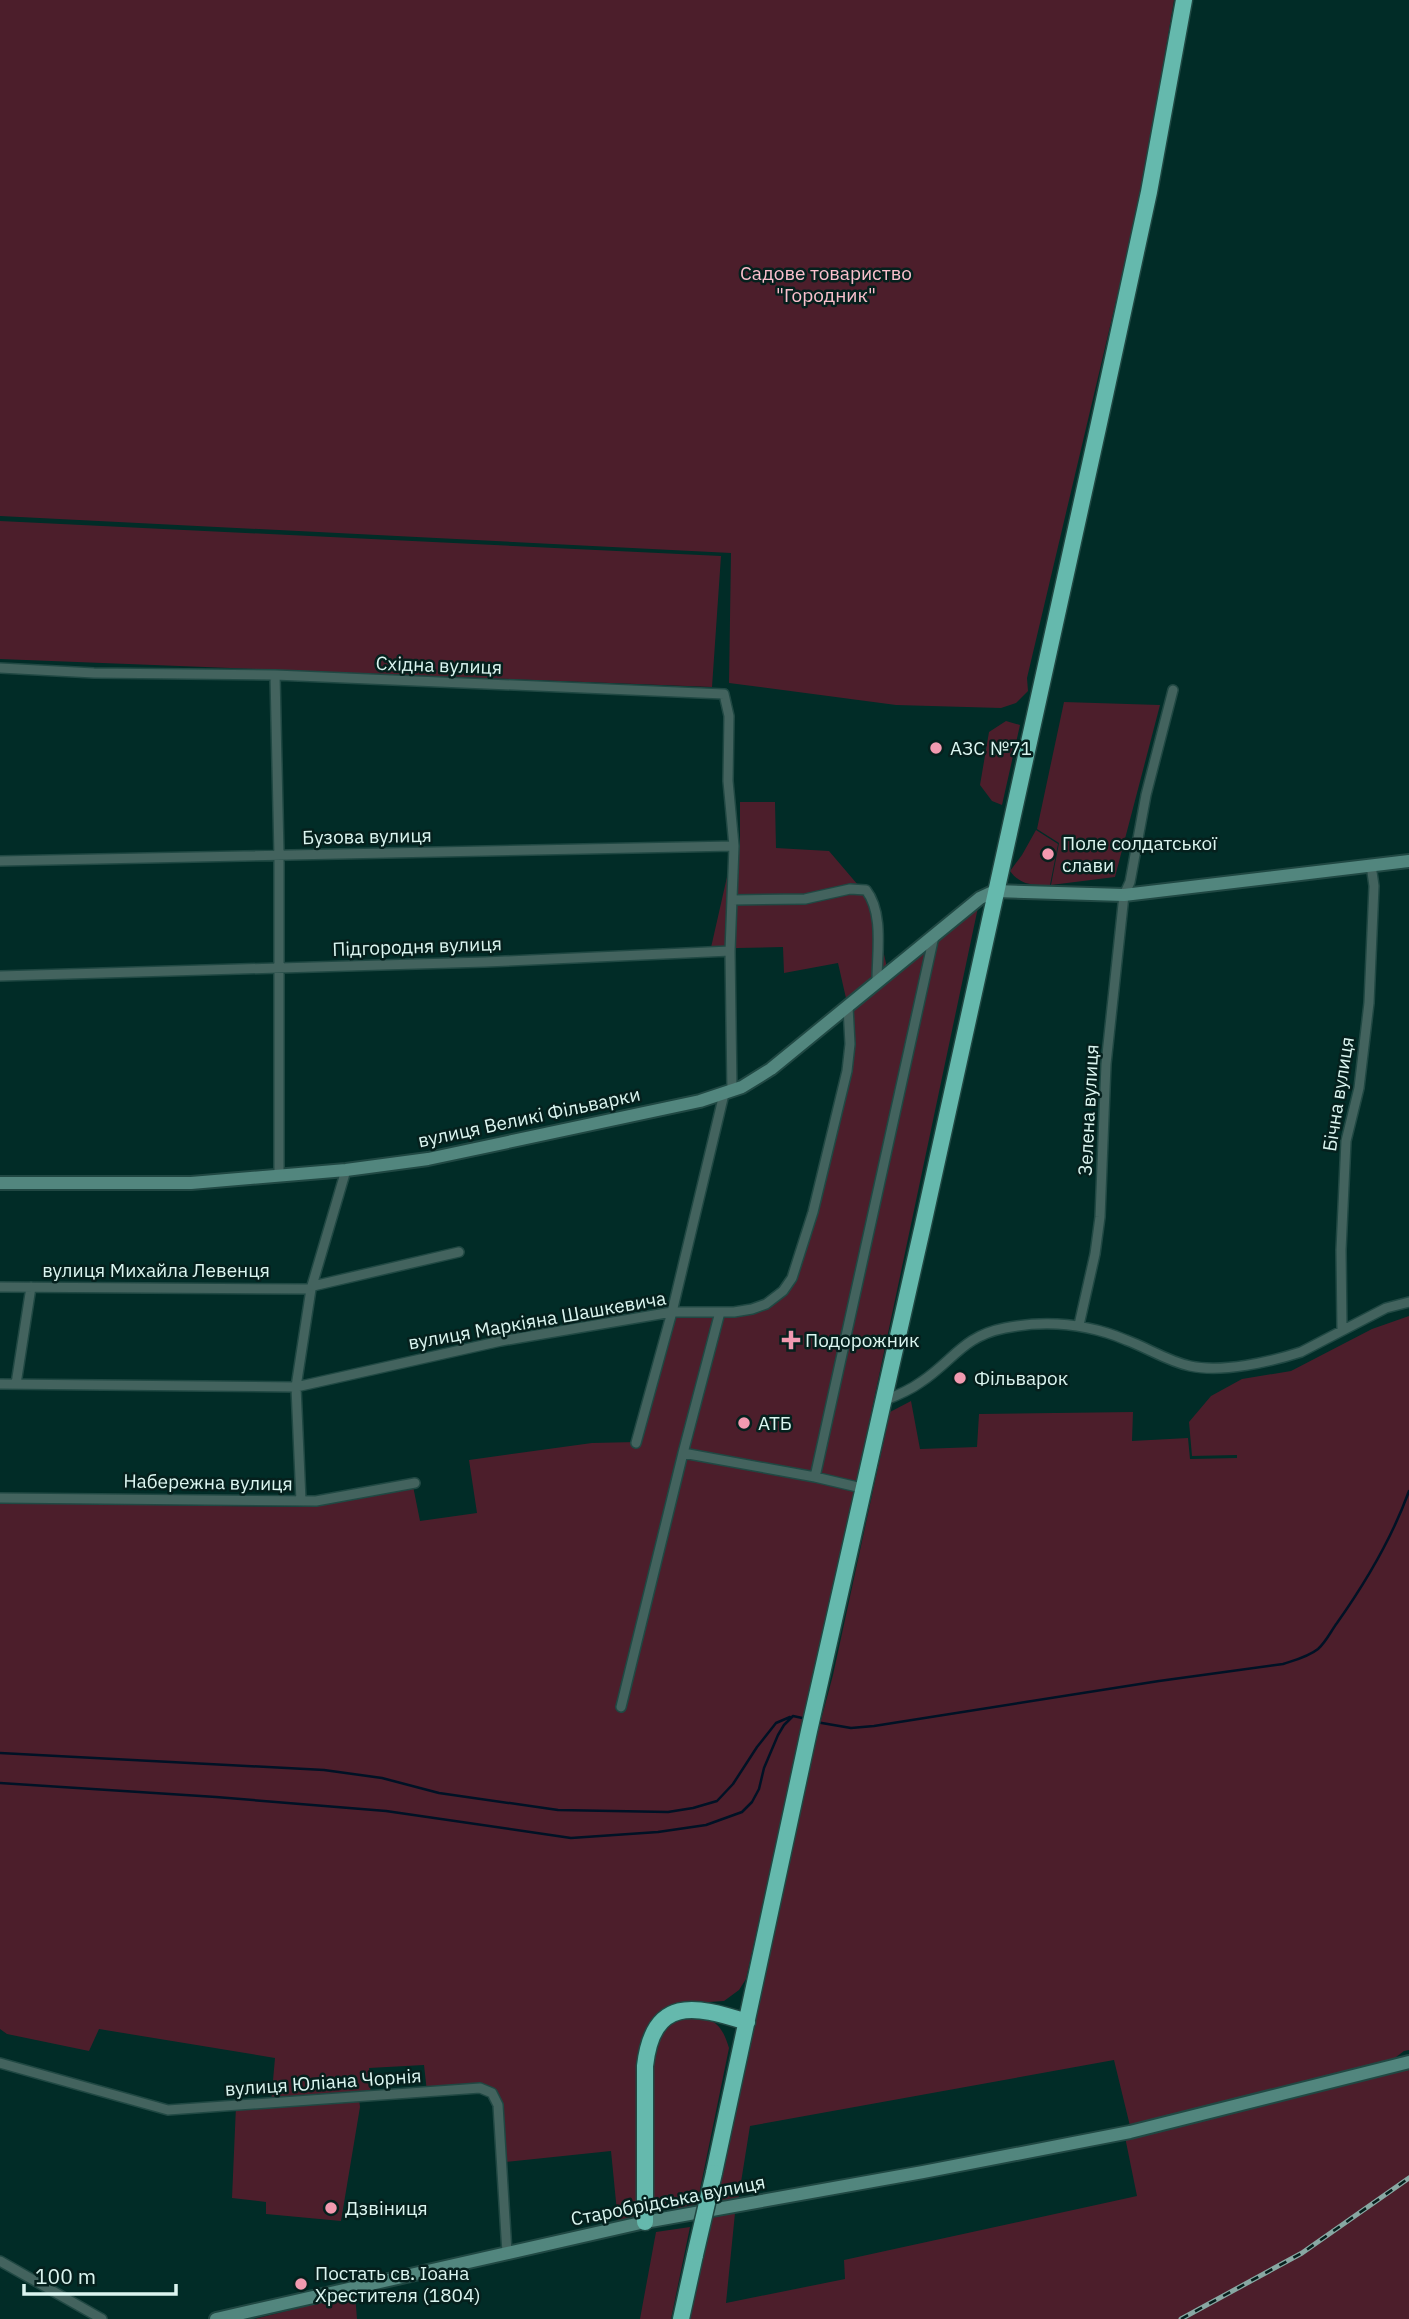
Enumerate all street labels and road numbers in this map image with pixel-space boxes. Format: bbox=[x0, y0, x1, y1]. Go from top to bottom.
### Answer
street label: Східна вулиця bbox=[375, 651, 503, 679]
street label: Бузова вулиця bbox=[302, 823, 432, 849]
street label: Підгородня вулиця bbox=[332, 931, 502, 961]
street label: Бічна вулиця bbox=[1317, 1035, 1359, 1153]
street label: Зелена вулиця bbox=[1073, 1044, 1103, 1176]
street label: вулиця Великі Фільварки bbox=[416, 1082, 642, 1152]
street label: вулиця Михайла Левенця bbox=[42, 1258, 270, 1282]
street label: вулиця Маркіяна Шашкевича bbox=[406, 1285, 668, 1355]
street label: Набережна вулиця bbox=[123, 1469, 293, 1495]
street label: вулиця Юліана Чорнія bbox=[224, 2063, 422, 2101]
street label: Старобрідська вулиця bbox=[569, 2169, 767, 2231]

